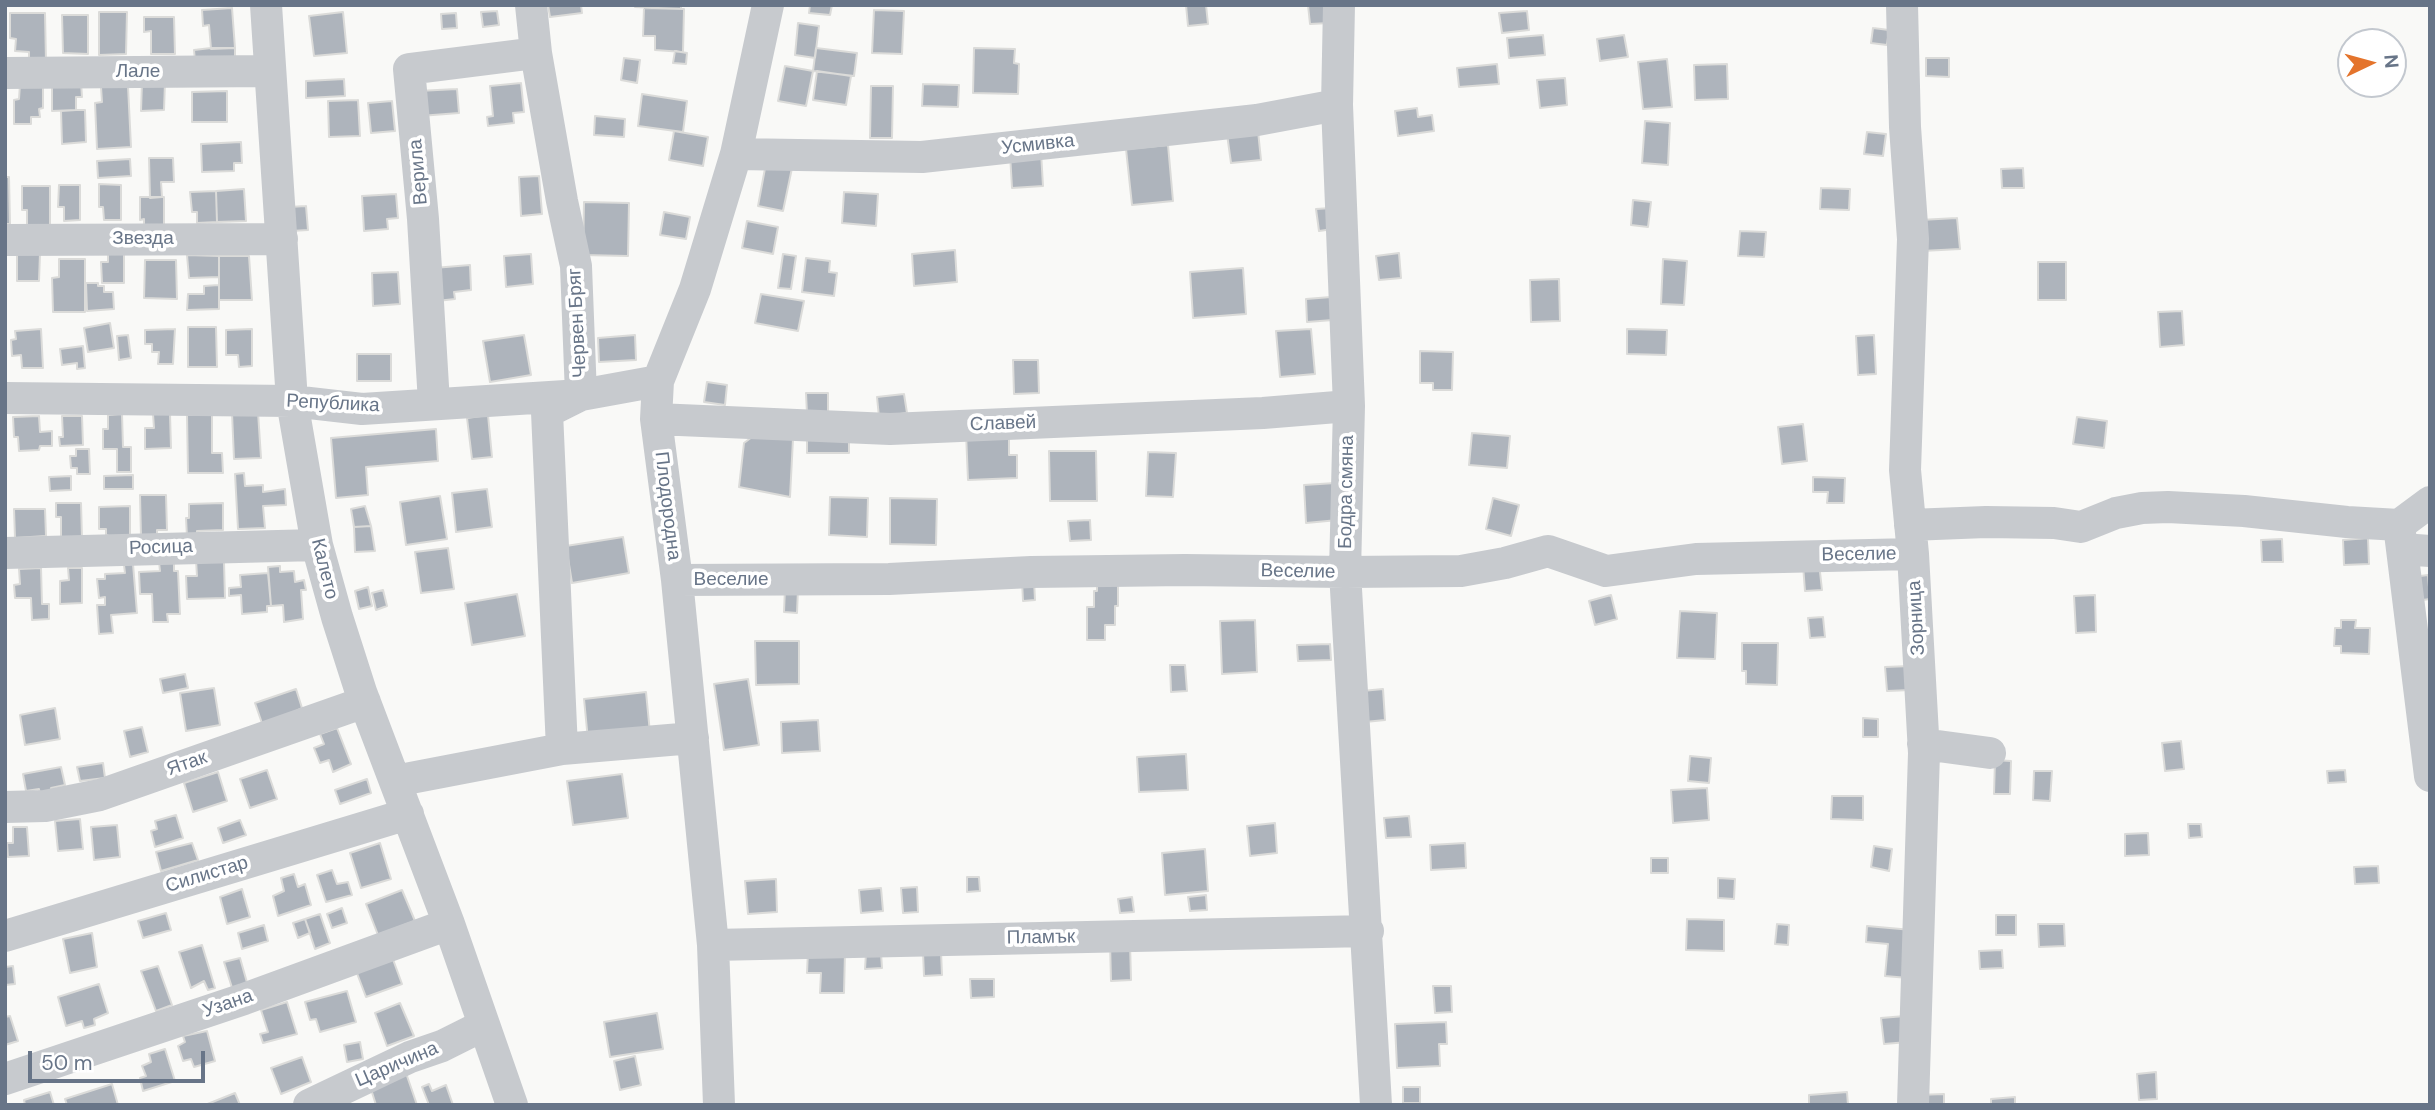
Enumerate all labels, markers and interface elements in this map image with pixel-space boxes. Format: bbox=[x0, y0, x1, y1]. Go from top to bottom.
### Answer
north arrow bbox=[2337, 28, 2407, 98]
text: N bbox=[2378, 53, 2404, 69]
street label: Лале bbox=[116, 61, 160, 83]
street label: Усмивка bbox=[1000, 130, 1076, 160]
street label: Верила bbox=[405, 138, 433, 206]
street label: Звезда bbox=[112, 228, 174, 250]
street label: Червен Бряг bbox=[564, 268, 592, 378]
street label: Република bbox=[286, 390, 380, 418]
street label: Славей bbox=[969, 411, 1037, 437]
street label: Бодра смяна bbox=[1335, 435, 1359, 549]
street label: Плодородна bbox=[649, 450, 685, 562]
street label: Росица bbox=[129, 535, 193, 561]
street label: Калето bbox=[305, 536, 343, 602]
street label: Веселие bbox=[1821, 543, 1897, 567]
street label: Веселие bbox=[1260, 560, 1336, 584]
street label: Веселие bbox=[694, 569, 768, 591]
street label: Зорница bbox=[1904, 580, 1930, 656]
street label: Ятак bbox=[164, 747, 210, 781]
street label: Силистар bbox=[163, 852, 251, 898]
street label: Пламък bbox=[1007, 926, 1075, 950]
street label: Узана bbox=[200, 985, 256, 1023]
scale bar bbox=[32, 1036, 208, 1080]
street label: Царичина bbox=[352, 1037, 442, 1093]
text: 50 m bbox=[41, 1049, 92, 1077]

